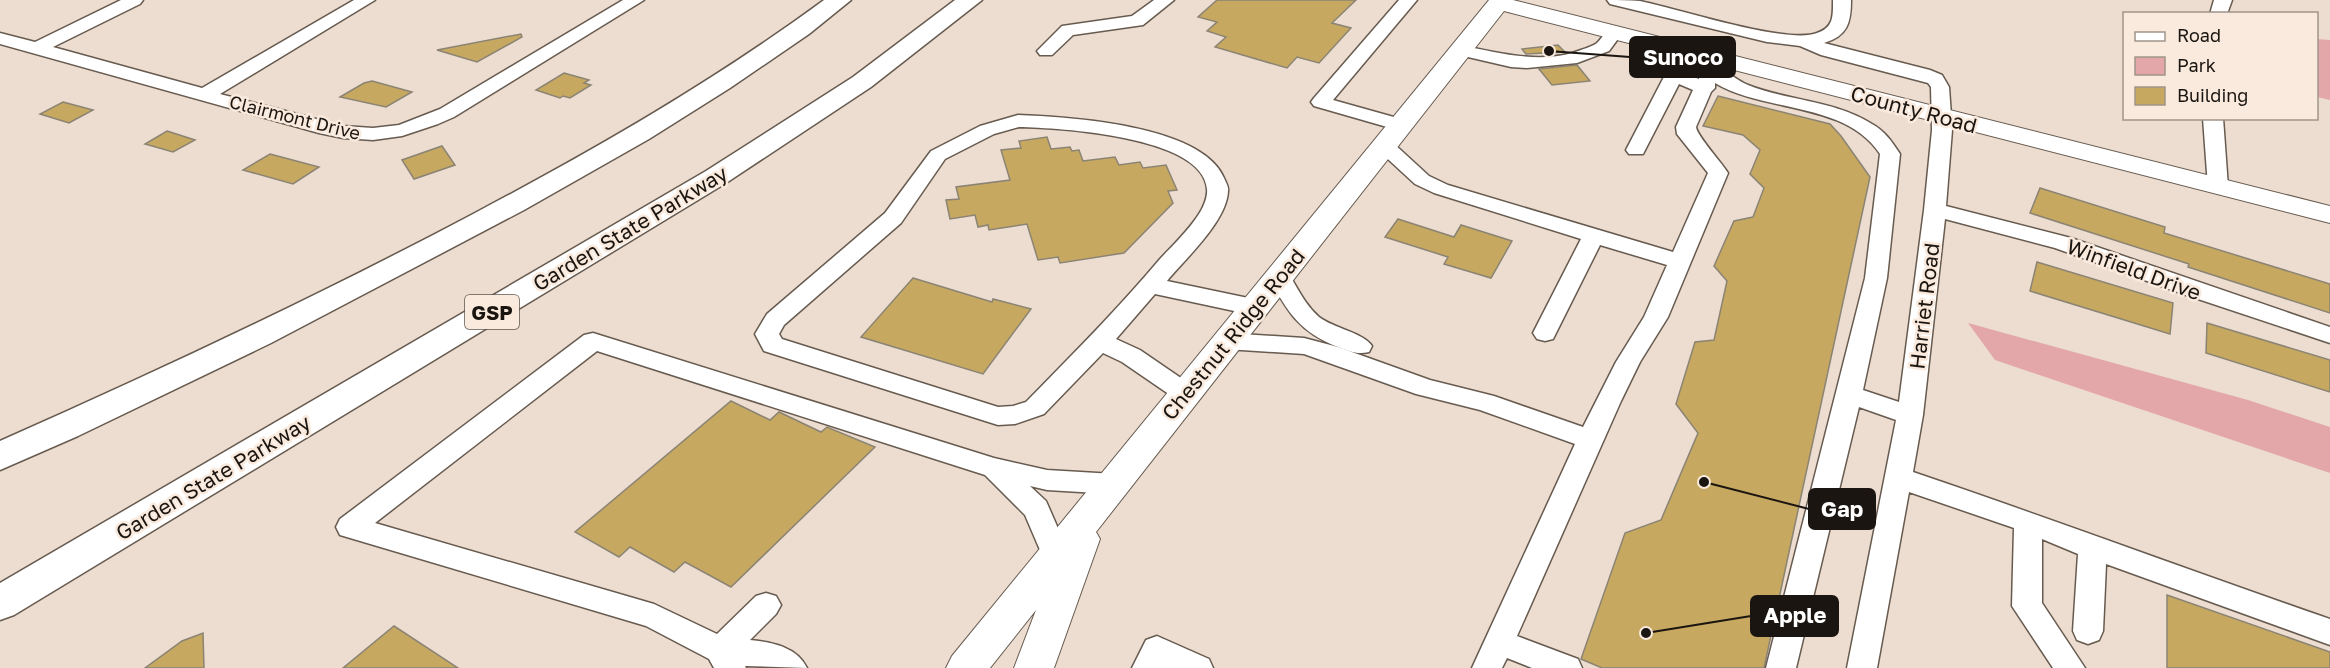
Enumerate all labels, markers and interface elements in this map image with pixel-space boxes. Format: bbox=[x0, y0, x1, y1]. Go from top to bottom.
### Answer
legend bbox=[2123, 12, 2318, 120]
text: Road bbox=[2177, 24, 2221, 46]
callout: Sunoco bbox=[1630, 37, 1735, 77]
text: Sunoco bbox=[1643, 43, 1723, 70]
text: Park bbox=[2177, 54, 2216, 76]
street label: County Road bbox=[1848, 80, 1980, 138]
text: Building bbox=[2177, 84, 2248, 106]
street label: Clairmont Drive bbox=[227, 90, 363, 144]
street label: Garden State Parkway bbox=[528, 159, 732, 296]
street label: Winfield Drive bbox=[2063, 233, 2205, 305]
street label: Harriet Road bbox=[1903, 241, 1945, 371]
street label: Chestnut Ridge Road bbox=[1156, 243, 1310, 425]
road number: GSP bbox=[465, 295, 519, 329]
street label: Garden State Parkway bbox=[111, 408, 315, 545]
callout: Gap bbox=[1809, 489, 1875, 529]
text: Gap bbox=[1821, 495, 1863, 522]
callout: Apple bbox=[1751, 596, 1838, 636]
text: Apple bbox=[1764, 601, 1826, 628]

